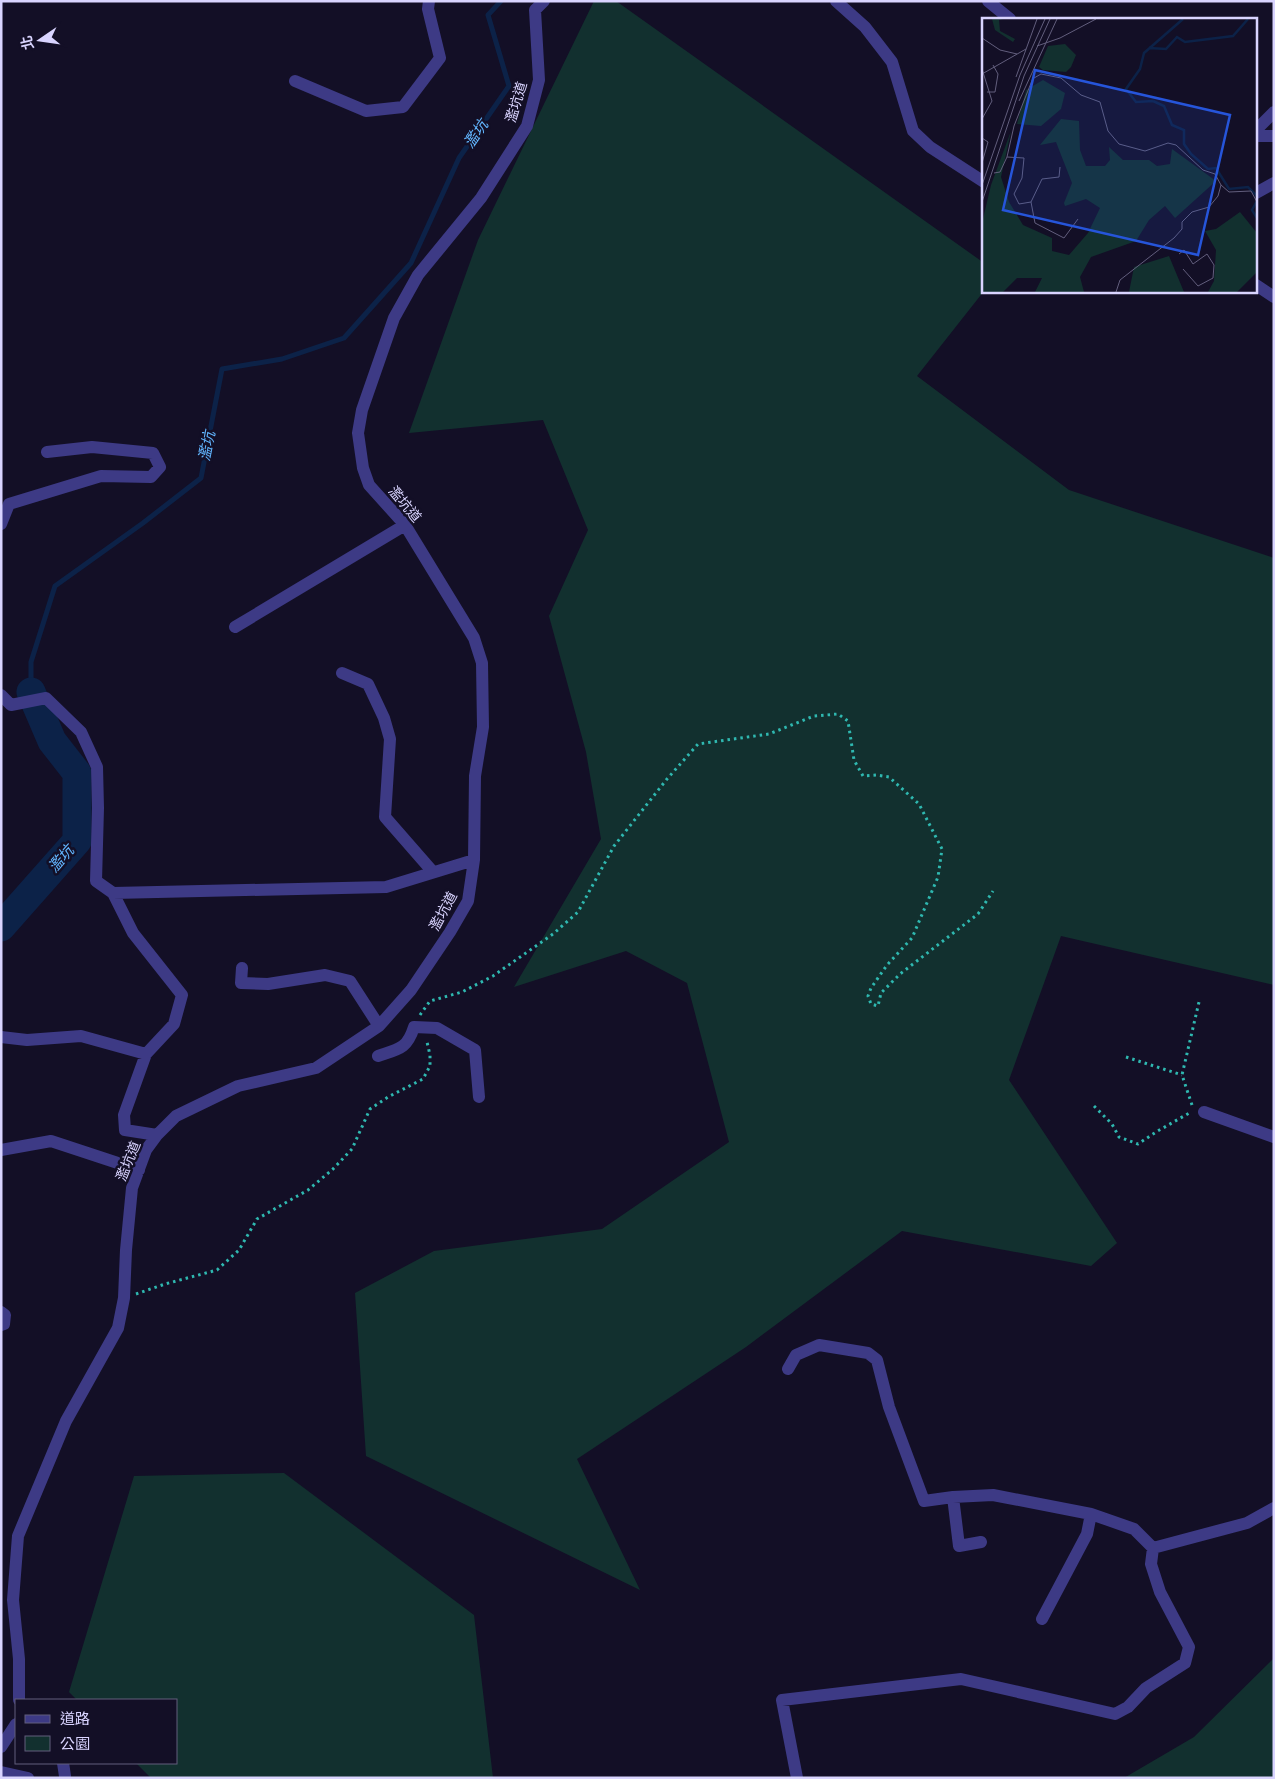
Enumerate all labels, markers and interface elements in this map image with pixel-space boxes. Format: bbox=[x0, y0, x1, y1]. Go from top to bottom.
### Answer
north arrow bbox=[15, 15, 65, 65]
inset map bbox=[982, 18, 1258, 292]
text: 北 bbox=[17, 34, 38, 52]
street label: 濫坑道 bbox=[501, 79, 531, 125]
water label: 濫坑 bbox=[459, 114, 493, 151]
water label: 濫坑 bbox=[194, 427, 219, 462]
street label: 濫坑道 bbox=[385, 482, 425, 526]
water label: 濫坑 bbox=[44, 840, 79, 876]
street label: 濫坑道 bbox=[425, 888, 461, 934]
street label: 濫坑道 bbox=[112, 1138, 144, 1184]
legend bbox=[15, 1699, 178, 1764]
text: 道路 bbox=[60, 1709, 90, 1728]
text: 公園 bbox=[60, 1734, 90, 1753]

